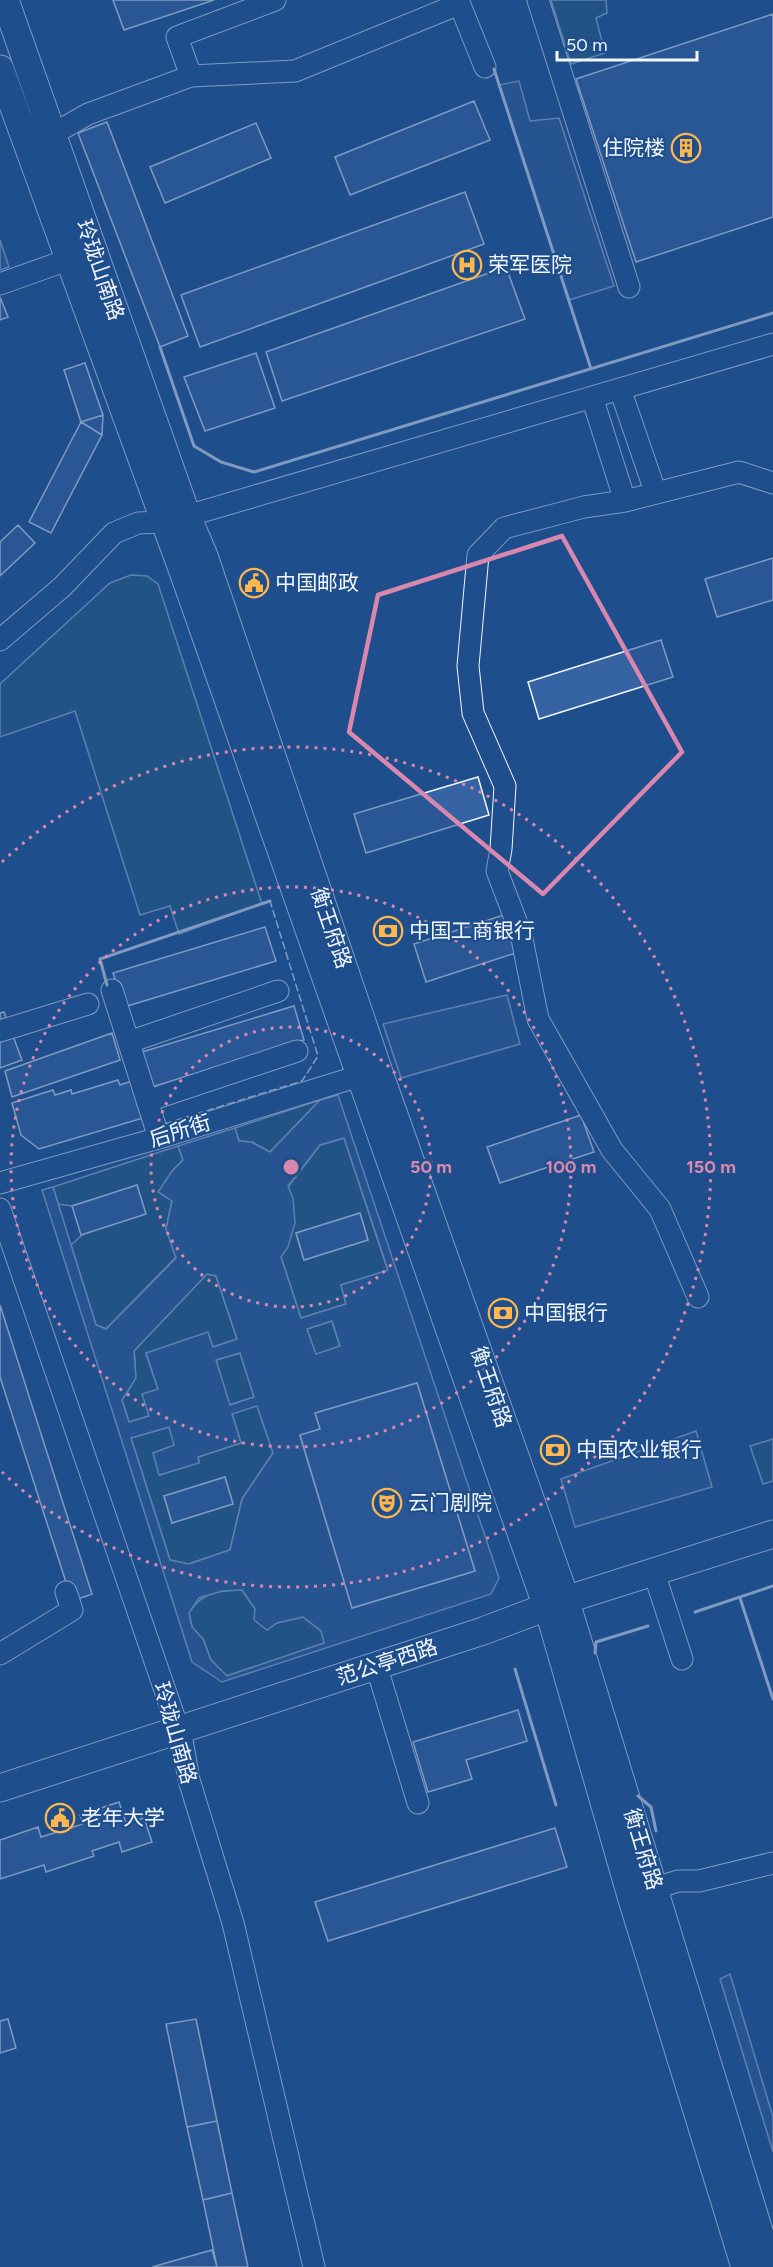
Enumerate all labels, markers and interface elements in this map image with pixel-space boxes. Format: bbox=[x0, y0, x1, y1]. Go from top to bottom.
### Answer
scale bar bbox=[557, 24, 696, 62]
text: 50 m bbox=[566, 34, 608, 56]
building icon: 住院楼 bbox=[670, 132, 702, 164]
place label: 住院楼 bbox=[602, 135, 665, 160]
street label: 玲珑山南路 bbox=[72, 216, 129, 324]
hospital icon: 荣军医院 bbox=[451, 249, 483, 281]
place label: 荣军医院 bbox=[488, 252, 572, 277]
public building icon: 中国邮政 bbox=[238, 567, 270, 599]
place label: 中国邮政 bbox=[275, 570, 359, 595]
street label: 衡王府路 bbox=[306, 884, 357, 972]
bank icon: 中国工商银行 bbox=[372, 915, 404, 947]
place label: 中国工商银行 bbox=[409, 918, 535, 943]
street label: 后所街 bbox=[146, 1109, 214, 1152]
text: 50 m bbox=[410, 1156, 452, 1178]
text: 100 m bbox=[546, 1156, 596, 1178]
text: 150 m bbox=[686, 1156, 736, 1178]
centre of rings bbox=[281, 1157, 301, 1177]
bank icon: 中国银行 bbox=[487, 1297, 519, 1329]
place label: 中国银行 bbox=[524, 1300, 608, 1325]
street label: 衡王府路 bbox=[466, 1343, 517, 1431]
bank icon: 中国农业银行 bbox=[539, 1434, 571, 1466]
place label: 中国农业银行 bbox=[576, 1437, 702, 1462]
theatre icon: 云门剧院 bbox=[371, 1487, 403, 1519]
place label: 云门剧院 bbox=[408, 1490, 492, 1515]
street label: 范公亭西路 bbox=[333, 1633, 441, 1690]
street label: 玲珑山南路 bbox=[149, 1679, 202, 1787]
public building icon: 老年大学 bbox=[44, 1802, 76, 1834]
place label: 老年大学 bbox=[81, 1805, 165, 1830]
street label: 衡王府路 bbox=[619, 1805, 668, 1893]

